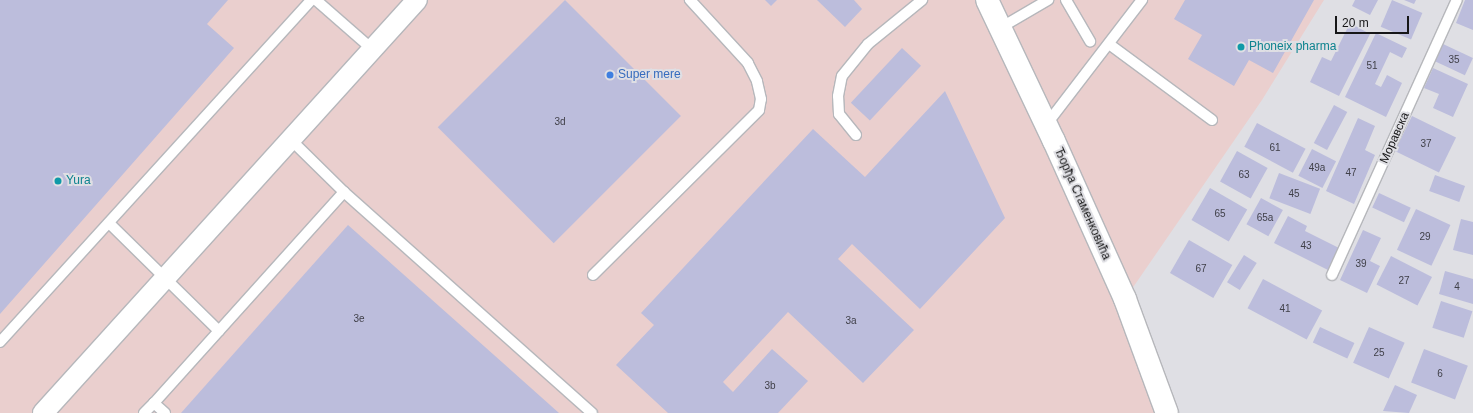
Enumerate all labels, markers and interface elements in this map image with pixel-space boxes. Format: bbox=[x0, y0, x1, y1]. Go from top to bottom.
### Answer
scale bar bbox=[1337, 8, 1411, 34]
text: 20 m bbox=[1342, 16, 1369, 30]
place label: Phoneix pharma bbox=[1249, 40, 1336, 54]
marker: Phoneix pharma bbox=[1236, 42, 1246, 52]
house number: 35 bbox=[1448, 54, 1460, 66]
house number: 51 bbox=[1366, 60, 1378, 72]
place label: Super mere bbox=[618, 68, 681, 82]
marker: Super mere bbox=[605, 70, 615, 80]
street label: Моравска bbox=[1377, 110, 1413, 166]
house number: 3d bbox=[554, 116, 566, 128]
house number: 37 bbox=[1420, 138, 1432, 150]
house number: 61 bbox=[1269, 142, 1281, 154]
street label: Ђорђа Стаменковића bbox=[1051, 146, 1113, 262]
house number: 49a bbox=[1309, 162, 1325, 174]
house number: 47 bbox=[1345, 167, 1357, 179]
house number: 63 bbox=[1238, 169, 1250, 181]
place label: Yura bbox=[66, 174, 91, 188]
marker: Yura bbox=[53, 176, 63, 186]
house number: 45 bbox=[1288, 188, 1300, 200]
house number: 65 bbox=[1214, 208, 1226, 220]
house number: 65a bbox=[1257, 212, 1273, 224]
house number: 29 bbox=[1419, 231, 1431, 243]
house number: 43 bbox=[1300, 240, 1312, 252]
house number: 39 bbox=[1355, 258, 1367, 270]
house number: 67 bbox=[1195, 263, 1207, 275]
house number: 27 bbox=[1398, 275, 1410, 287]
house number: 4 bbox=[1454, 281, 1460, 293]
house number: 41 bbox=[1279, 303, 1291, 315]
house number: 3e bbox=[353, 313, 365, 325]
house number: 3a bbox=[845, 315, 857, 327]
house number: 25 bbox=[1373, 347, 1385, 359]
house number: 6 bbox=[1437, 368, 1443, 380]
house number: 3b bbox=[764, 380, 776, 392]

